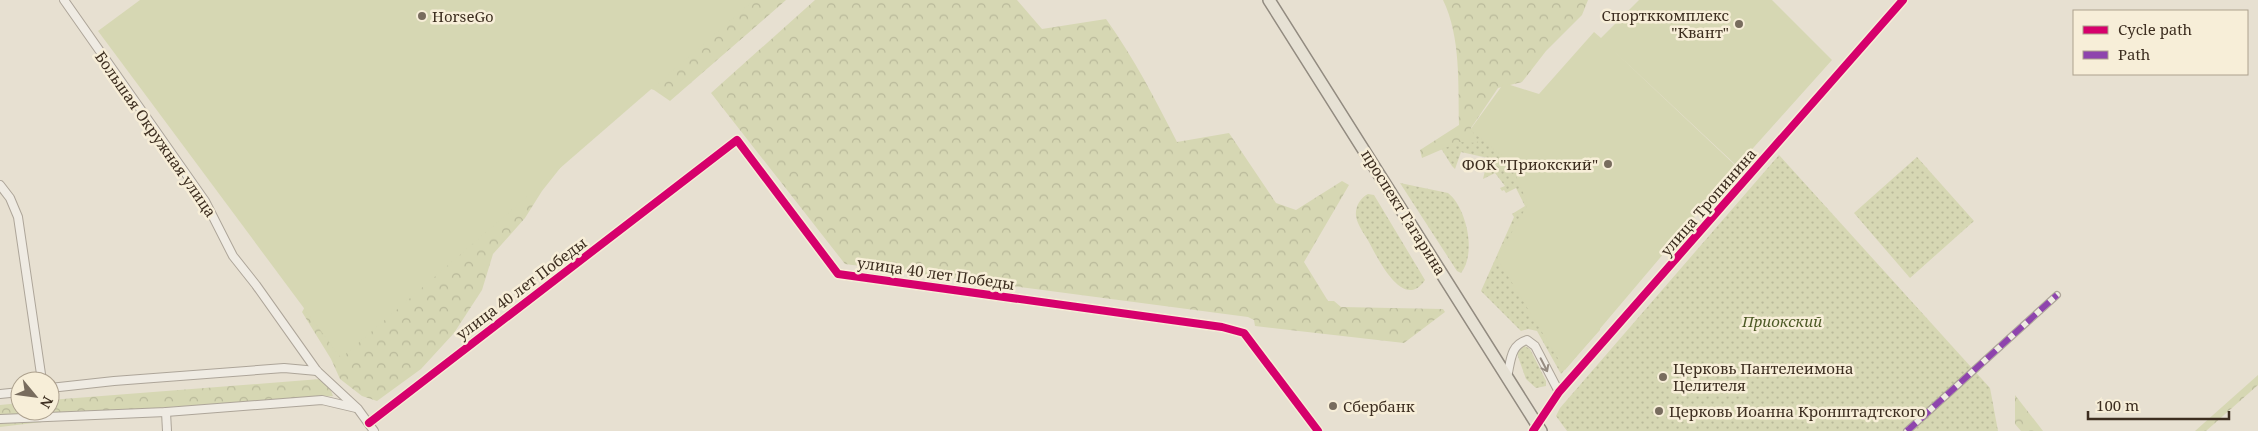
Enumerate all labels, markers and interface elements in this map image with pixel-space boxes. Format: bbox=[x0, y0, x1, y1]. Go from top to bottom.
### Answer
place label: Спортккомплекс "Квант" bbox=[1602, 5, 1729, 42]
place label: HorseGo bbox=[432, 6, 494, 26]
marker: HorseGo bbox=[416, 10, 428, 22]
legend bbox=[2073, 10, 2248, 75]
marker: Спортккомплекс "Квант" bbox=[1733, 18, 1745, 30]
text: Cycle path bbox=[2118, 19, 2193, 39]
text: Path bbox=[2118, 44, 2151, 64]
street label: Большая Окружная улица bbox=[91, 47, 221, 221]
street label: улица Тропинина bbox=[1656, 144, 1760, 260]
street label: проспект Гагарина bbox=[1357, 145, 1451, 279]
place label: ФОК "Приокский" bbox=[1462, 154, 1598, 174]
marker: ФОК "Приокский" bbox=[1602, 158, 1614, 170]
street label: улица 40 лет Победы bbox=[452, 232, 590, 344]
street label: улица 40 лет Победы bbox=[856, 252, 1016, 294]
park label: Приокский bbox=[1741, 311, 1822, 331]
one-way arrow bbox=[1539, 357, 1549, 372]
place label: Церковь Пантелеимона Целителя bbox=[1673, 358, 1854, 395]
north arrow bbox=[10, 371, 60, 421]
marker: Церковь Пантелеимона Целителя bbox=[1657, 371, 1669, 383]
scale bar bbox=[2088, 388, 2229, 420]
text: N bbox=[36, 393, 58, 412]
text: 100 m bbox=[2096, 395, 2139, 415]
place label: Сбербанк bbox=[1343, 396, 1415, 416]
marker: Сбербанк bbox=[1327, 400, 1339, 412]
place label: Церковь Иоанна Кронштадтского bbox=[1669, 401, 1925, 421]
marker: Церковь Иоанна Кронштадтского bbox=[1653, 405, 1665, 417]

